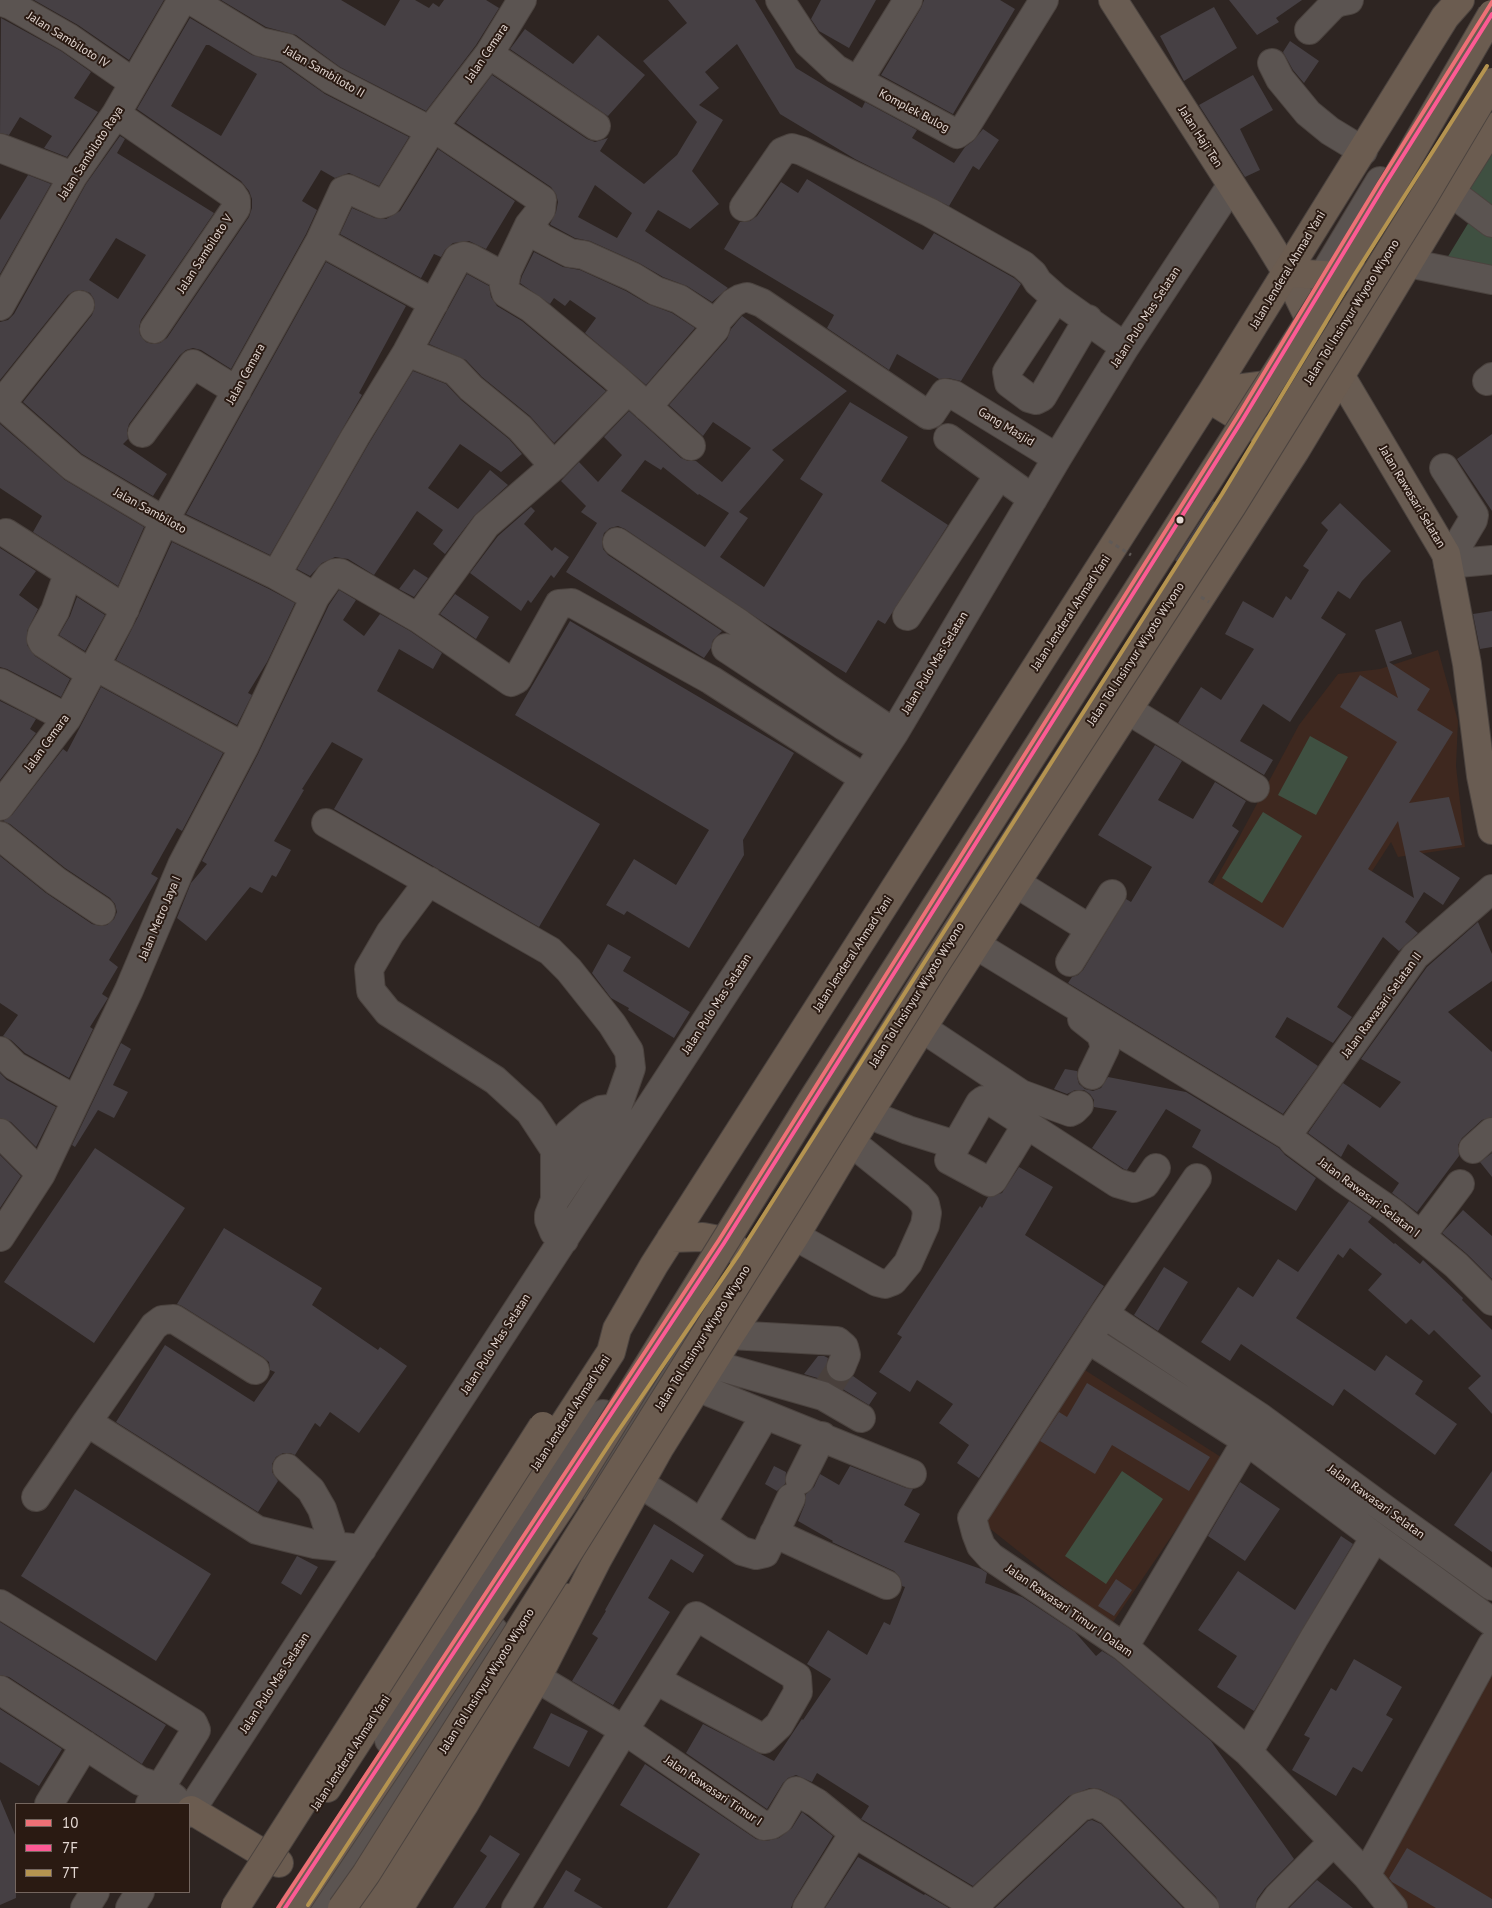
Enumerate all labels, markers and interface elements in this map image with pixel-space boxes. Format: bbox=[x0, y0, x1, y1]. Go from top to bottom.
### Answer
street label: Jalan Sambiloto IV bbox=[24, 9, 112, 71]
street label: Jalan Cemara bbox=[462, 21, 512, 85]
street label: Jalan Sambiloto II bbox=[281, 43, 367, 101]
street label: Komplek Bulog bbox=[876, 86, 952, 136]
street label: Jalan Sambiloto Raya bbox=[55, 104, 127, 202]
street label: Jalan Haji Ten bbox=[1175, 104, 1225, 170]
street label: Jalan Jenderal Ahmad Yani bbox=[1247, 209, 1329, 331]
street label: Jalan Sambiloto V bbox=[174, 212, 236, 296]
street label: Jalan Tol Insinyur Wiyoto Wiyono bbox=[1301, 237, 1403, 387]
street label: Jalan Pulo Mas Selatan bbox=[1108, 264, 1184, 370]
street label: Jalan Cemara bbox=[223, 341, 269, 407]
street label: Gang Masjid bbox=[975, 405, 1037, 449]
street label: Jalan Rawasari Selatan bbox=[1376, 443, 1448, 551]
street label: Jalan Sambiloto bbox=[111, 485, 189, 537]
unlabelled marker bbox=[1175, 515, 1185, 525]
street label: Jalan Jenderal Ahmad Yani bbox=[1028, 553, 1114, 673]
street label: Jalan Tol Insinyur Wiyoto Wiyono bbox=[1084, 580, 1188, 728]
street label: Jalan Pulo Mas Selatan bbox=[899, 609, 971, 717]
street label: Jalan Cemara bbox=[22, 712, 72, 774]
street label: Jalan Metro Jaya I bbox=[136, 874, 184, 962]
street label: Jalan Jenderal Ahmad Yani bbox=[810, 894, 896, 1014]
street label: Jalan Tol Insinyur Wiyoto Wiyono bbox=[866, 920, 968, 1070]
street label: Jalan Rawasari Selatan II bbox=[1339, 950, 1425, 1060]
street label: Jalan Pulo Mas Selatan bbox=[679, 951, 755, 1057]
street label: Jalan Rawasari Selatan I bbox=[1316, 1155, 1422, 1241]
street label: Jalan Tol Insinyur Wiyoto Wiyono bbox=[652, 1263, 754, 1413]
street label: Jalan Pulo Mas Selatan bbox=[458, 1291, 534, 1397]
street label: Jalan Jenderal Ahmad Yani bbox=[528, 1353, 614, 1473]
street label: Jalan Rawasari Selatan bbox=[1325, 1462, 1427, 1542]
street label: Jalan Rawasari Timur I Dalam bbox=[1003, 1562, 1135, 1660]
street label: Jalan Tol Insinyur Wiyoto Wiyono bbox=[436, 1606, 538, 1756]
street label: Jalan Pulo Mas Selatan bbox=[237, 1630, 313, 1736]
street label: Jalan Jenderal Ahmad Yani bbox=[308, 1693, 394, 1813]
street label: Jalan Rawasari Timur I bbox=[661, 1753, 765, 1829]
legend bbox=[15, 1803, 190, 1893]
text: 10 bbox=[62, 1813, 78, 1832]
text: 7F bbox=[62, 1838, 78, 1857]
text: 7T bbox=[62, 1863, 79, 1882]

